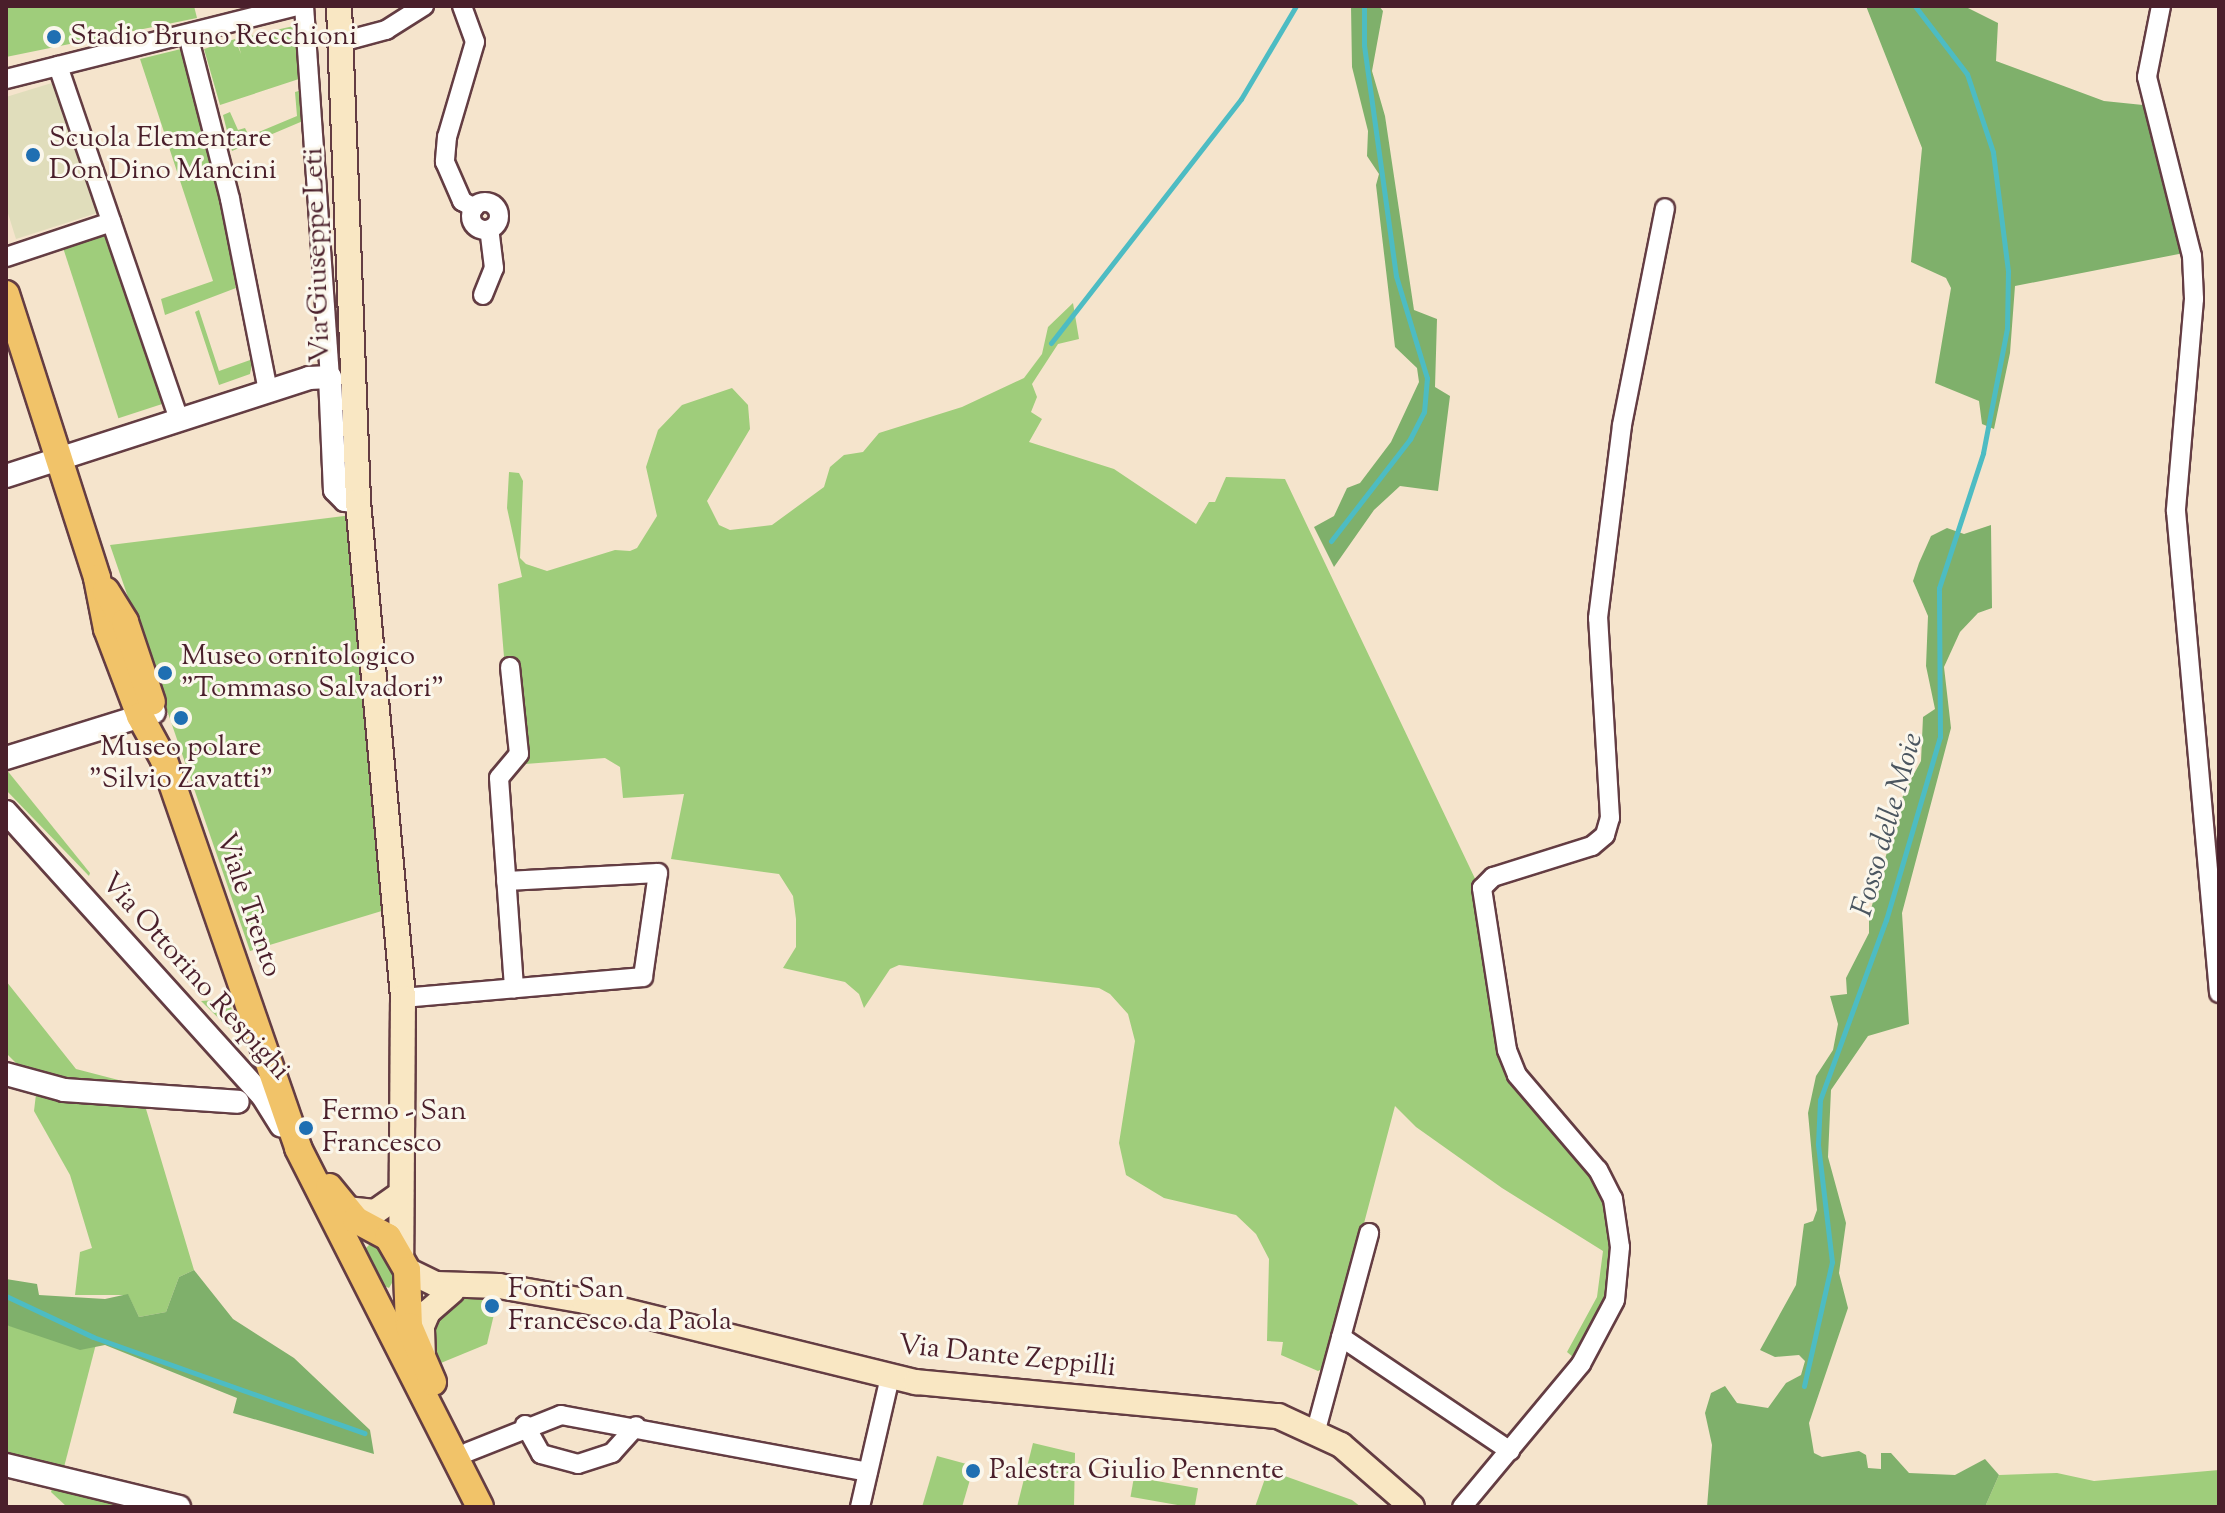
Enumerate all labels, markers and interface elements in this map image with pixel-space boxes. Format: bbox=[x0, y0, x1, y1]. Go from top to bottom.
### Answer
place label: Stadio Bruno Recchioni bbox=[70, 20, 357, 54]
marker: Stadio Bruno Recchioni bbox=[45, 28, 63, 46]
place label: Scuola Elementare Don Dino Mancini bbox=[49, 122, 277, 188]
marker: Scuola Elementare Don Dino Mancini bbox=[24, 146, 42, 164]
street label: Via Giuseppe Leti bbox=[297, 147, 339, 363]
place label: Museo ornitologico "Tommaso Salvadori" bbox=[181, 640, 444, 706]
marker: Museo ornitologico "Tommaso Salvadori" bbox=[156, 664, 174, 682]
marker: Museo polare "Silvio Zavatti" bbox=[172, 709, 190, 727]
water label: Fosso delle Moie bbox=[1846, 729, 1932, 921]
place label: Museo polare "Silvio Zavatti" bbox=[89, 731, 273, 797]
street label: Viale Trento bbox=[208, 828, 288, 982]
street label: Via Ottorino Respighi bbox=[93, 867, 297, 1087]
place label: Fermo - San Francesco bbox=[322, 1095, 466, 1161]
marker: Fermo - San Francesco bbox=[297, 1119, 315, 1137]
place label: Fonti San Francesco da Paola bbox=[508, 1273, 732, 1339]
marker: Fonti San Francesco da Paola bbox=[483, 1297, 501, 1315]
street label: Via Dante Zeppilli bbox=[897, 1329, 1117, 1385]
place label: Palestra Giulio Pennente bbox=[989, 1454, 1284, 1488]
marker: Palestra Giulio Pennente bbox=[964, 1462, 982, 1480]

